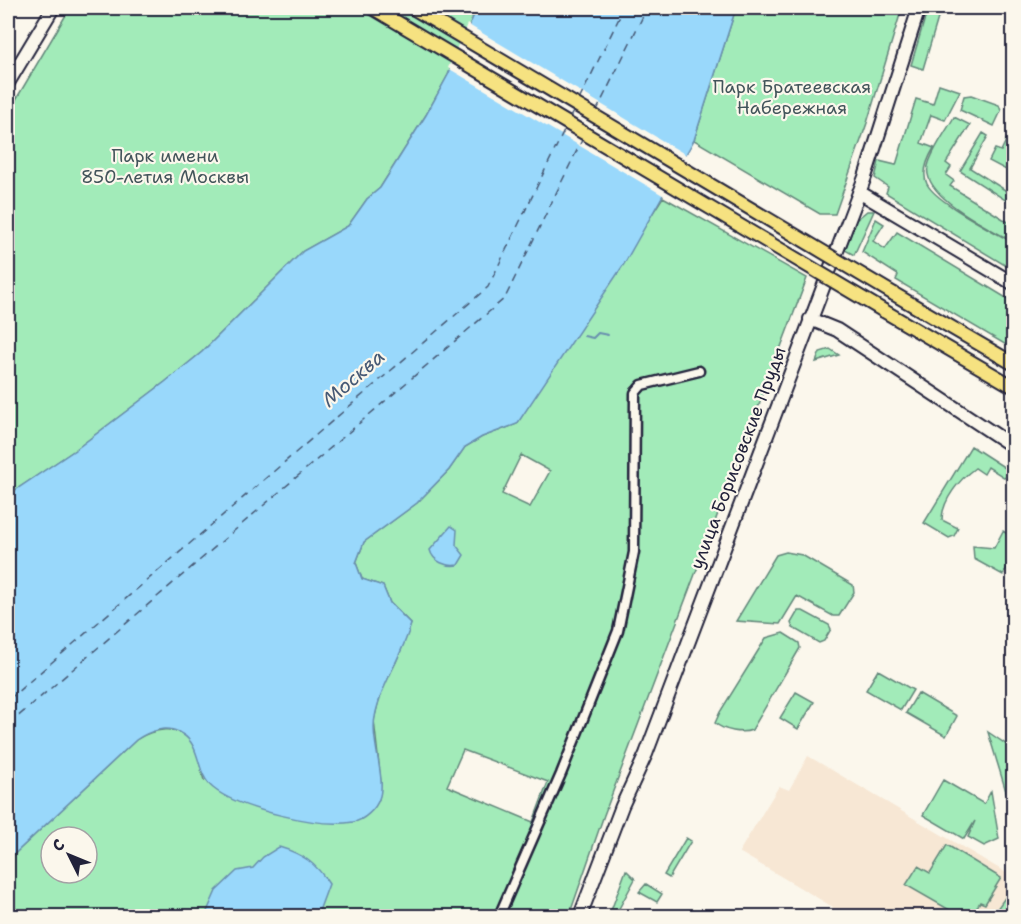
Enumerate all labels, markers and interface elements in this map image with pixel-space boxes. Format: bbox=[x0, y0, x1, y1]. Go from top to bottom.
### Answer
park label: Парк Братеевская Набережная bbox=[713, 75, 871, 120]
park label: Парк имени 850-летия Москвы bbox=[81, 144, 249, 189]
water label: Москва bbox=[316, 343, 390, 413]
street label: улица Борисовские Пруды bbox=[684, 343, 792, 573]
north arrow bbox=[39, 825, 99, 885]
text: С bbox=[47, 834, 70, 856]

